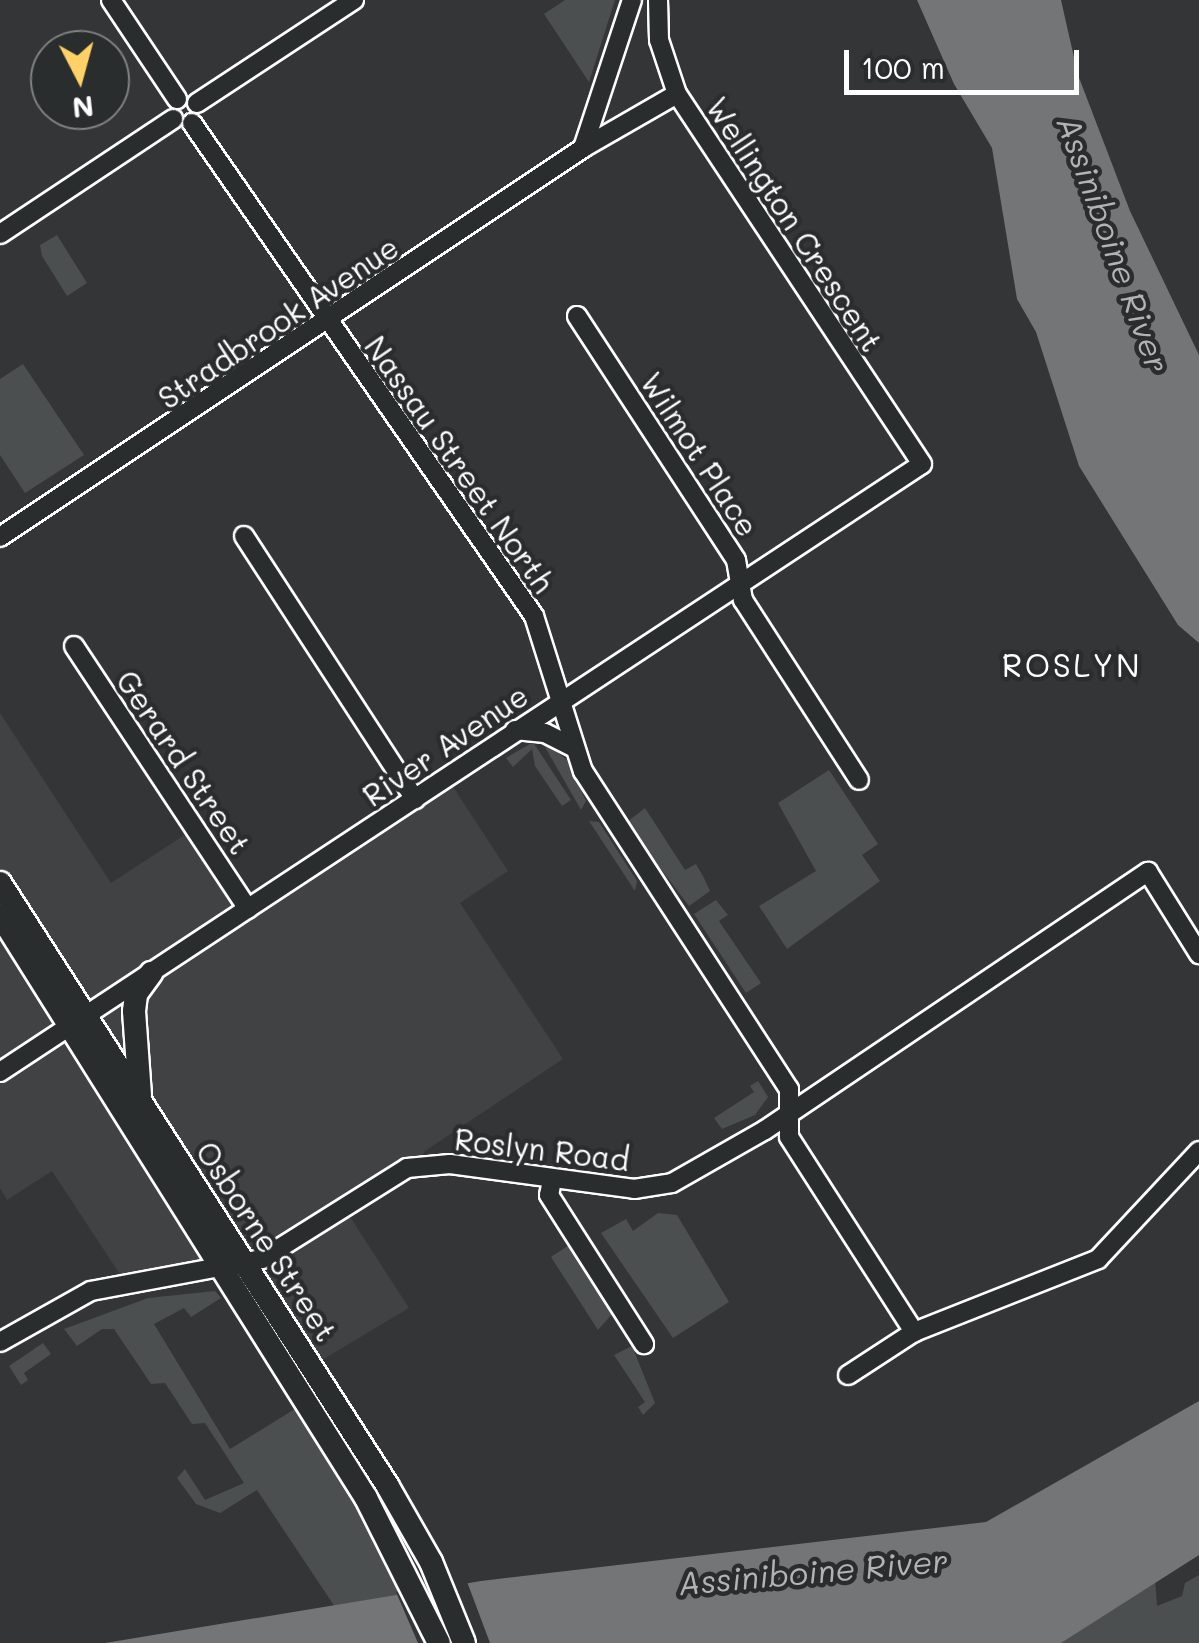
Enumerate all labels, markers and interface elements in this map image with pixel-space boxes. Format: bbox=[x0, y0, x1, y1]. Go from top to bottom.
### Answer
north arrow bbox=[30, 30, 130, 130]
scale bar bbox=[849, 30, 1084, 92]
text: 100 m bbox=[861, 47, 945, 87]
text: N bbox=[70, 89, 95, 127]
street label: Wellington Crescent bbox=[699, 90, 891, 358]
water label: Assiniboine River bbox=[1050, 110, 1178, 378]
street label: Stradbrook Avenue bbox=[151, 228, 405, 416]
street label: Nassau Street North bbox=[358, 329, 562, 599]
street label: Wilmot Place bbox=[634, 365, 766, 543]
district label: ROSLYN bbox=[1002, 645, 1142, 683]
street label: Gerard Street bbox=[109, 663, 259, 861]
street label: River Avenue bbox=[356, 677, 534, 813]
street label: Roslyn Road bbox=[453, 1120, 631, 1178]
street label: Osborne Street bbox=[189, 1135, 345, 1347]
water label: Assiniboine River bbox=[677, 1540, 949, 1602]

